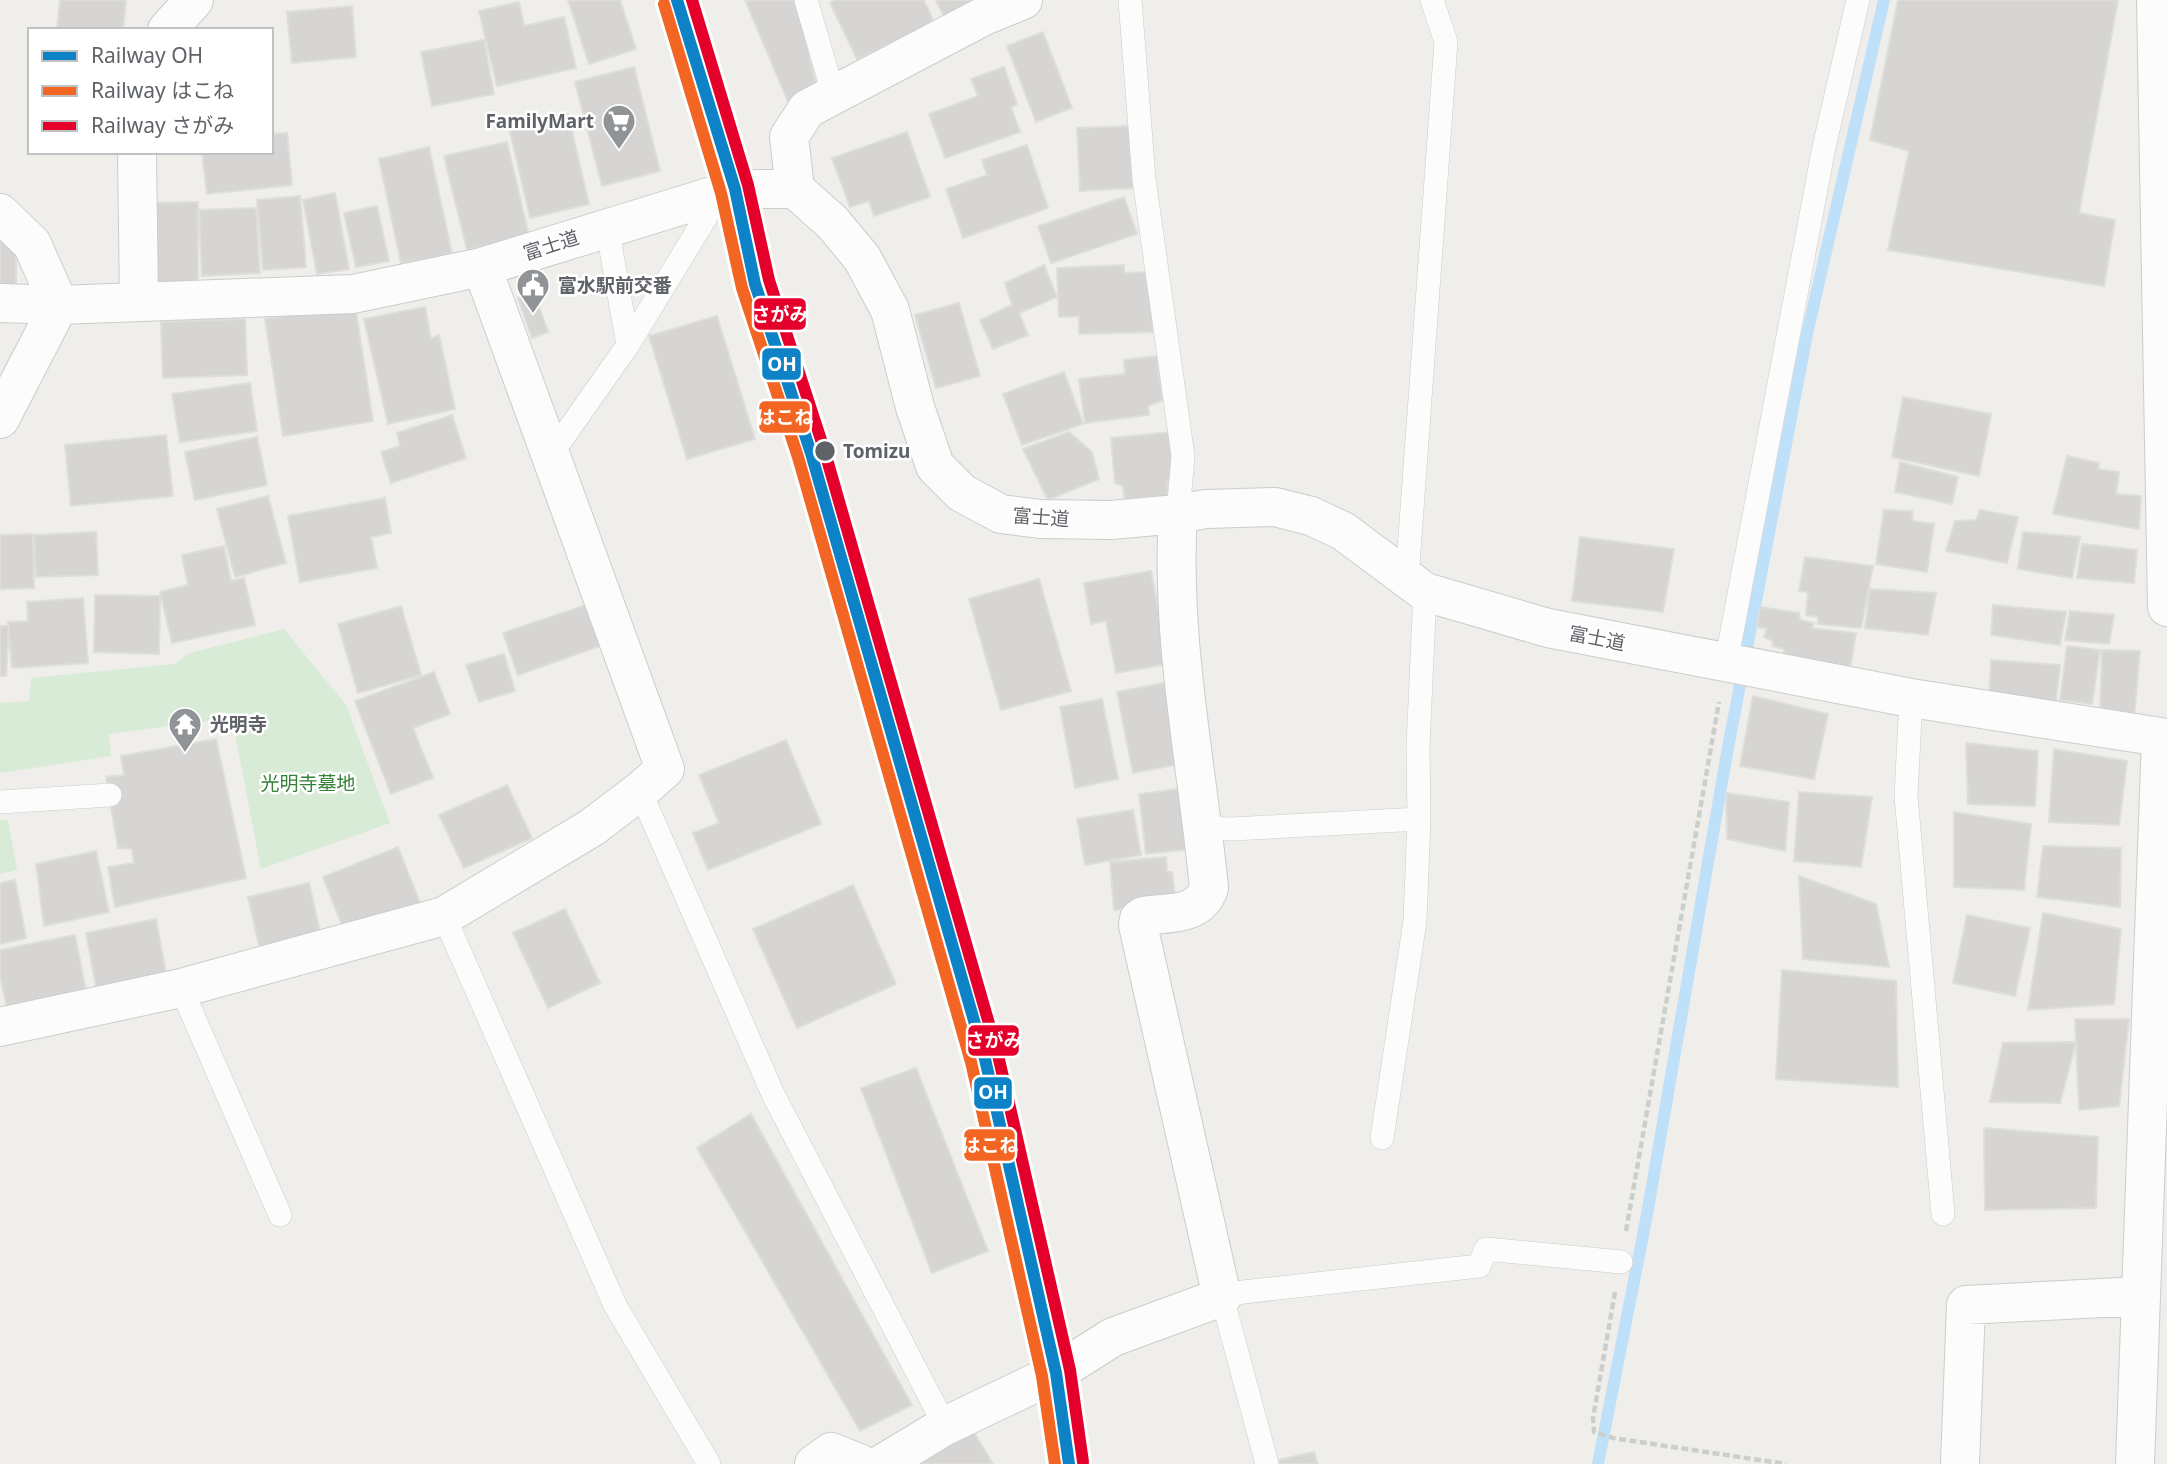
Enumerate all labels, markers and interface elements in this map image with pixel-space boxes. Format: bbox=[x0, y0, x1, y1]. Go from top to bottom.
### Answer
legend bbox=[28, 28, 273, 154]
text: Railway OH bbox=[91, 41, 203, 69]
text: Railway はこね bbox=[91, 76, 234, 104]
supermarket icon: FamilyMart bbox=[600, 102, 638, 151]
place label: FamilyMart bbox=[485, 108, 594, 134]
text: Railway さがみ bbox=[91, 111, 234, 139]
street label: 富士道 bbox=[520, 224, 582, 266]
public building icon: 富水駅前交番 bbox=[514, 266, 552, 315]
place label: 富水駅前交番 bbox=[558, 272, 672, 298]
line badge: さがみ bbox=[753, 297, 807, 331]
text: さがみ bbox=[751, 301, 809, 327]
line badge: OH bbox=[761, 347, 802, 381]
text: OH bbox=[767, 351, 797, 377]
line badge: はこね bbox=[758, 400, 811, 434]
text: はこね bbox=[756, 404, 814, 430]
place label: Tomizu bbox=[843, 438, 910, 464]
marker: Tomizu bbox=[813, 439, 837, 463]
street label: 富士道 bbox=[1012, 502, 1070, 532]
street label: 富士道 bbox=[1567, 620, 1627, 656]
temple icon: 光明寺 bbox=[166, 705, 204, 754]
place label: 光明寺 bbox=[210, 711, 267, 737]
park label: 光明寺墓地 bbox=[260, 770, 356, 796]
line badge: さがみ bbox=[967, 1024, 1020, 1057]
text: さがみ bbox=[965, 1027, 1023, 1053]
line badge: OH bbox=[973, 1076, 1013, 1110]
text: OH bbox=[978, 1079, 1008, 1105]
line badge: はこね bbox=[963, 1128, 1016, 1162]
text: はこね bbox=[961, 1132, 1019, 1158]

